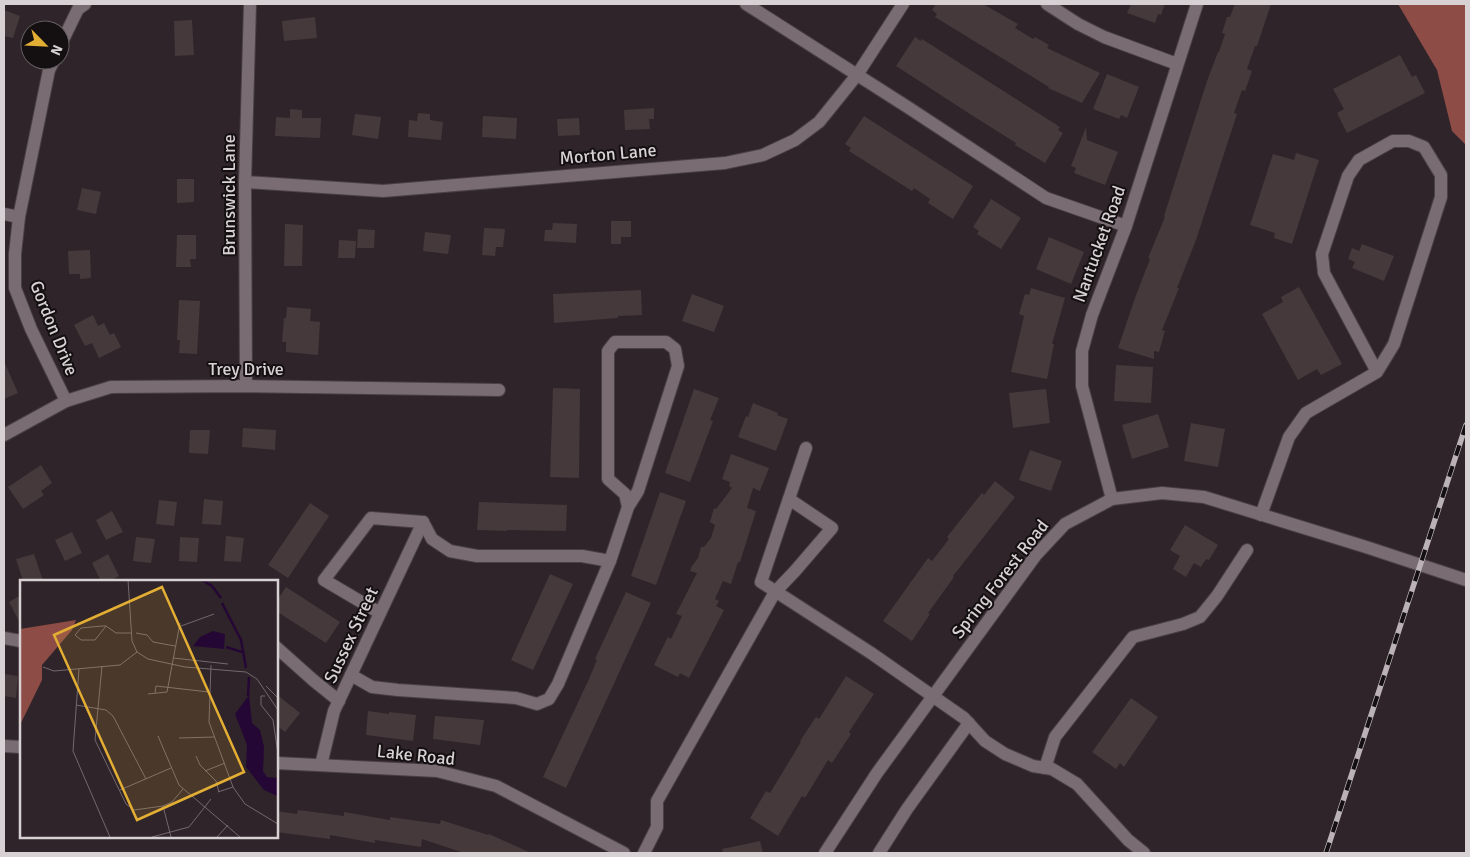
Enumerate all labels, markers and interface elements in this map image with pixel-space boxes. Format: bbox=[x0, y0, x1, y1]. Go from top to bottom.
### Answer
north arrow bbox=[20, 20, 70, 70]
text: N bbox=[47, 42, 66, 58]
street label: Brunswick Lane bbox=[218, 134, 240, 256]
street label: Morton Lane bbox=[559, 139, 657, 169]
street label: Nantucket Road bbox=[1068, 183, 1130, 305]
street label: Gordon Drive bbox=[25, 277, 83, 379]
street label: Trey Drive bbox=[208, 358, 284, 380]
street label: Spring Forest Road bbox=[947, 515, 1053, 643]
inset map bbox=[20, 580, 278, 837]
street label: Sussex Street bbox=[319, 583, 383, 687]
street label: Lake Road bbox=[376, 740, 456, 770]

